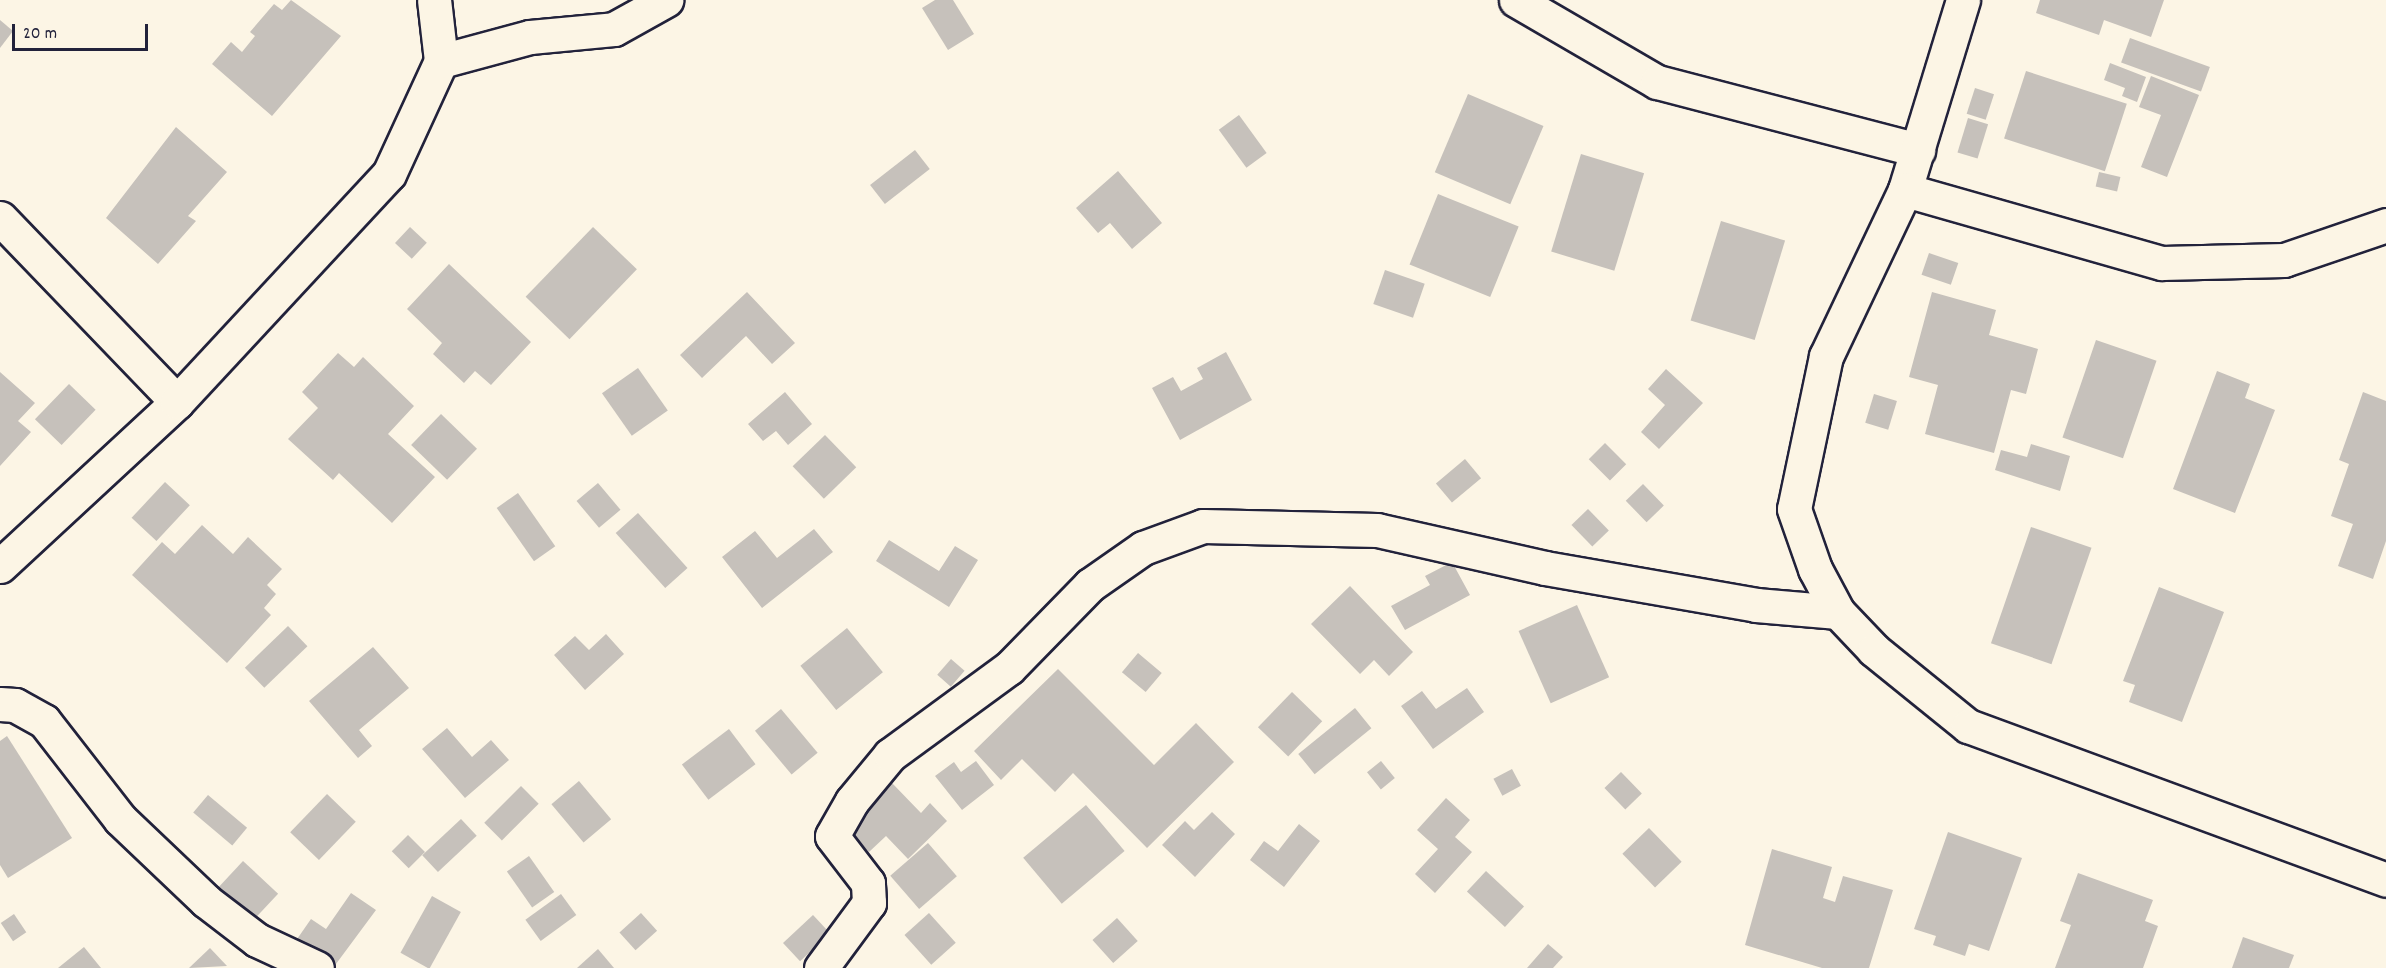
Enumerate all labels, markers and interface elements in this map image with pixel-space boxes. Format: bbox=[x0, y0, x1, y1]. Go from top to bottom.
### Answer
scale bar bbox=[15, 12, 152, 50]
text: 20 m bbox=[23, 22, 57, 47]

